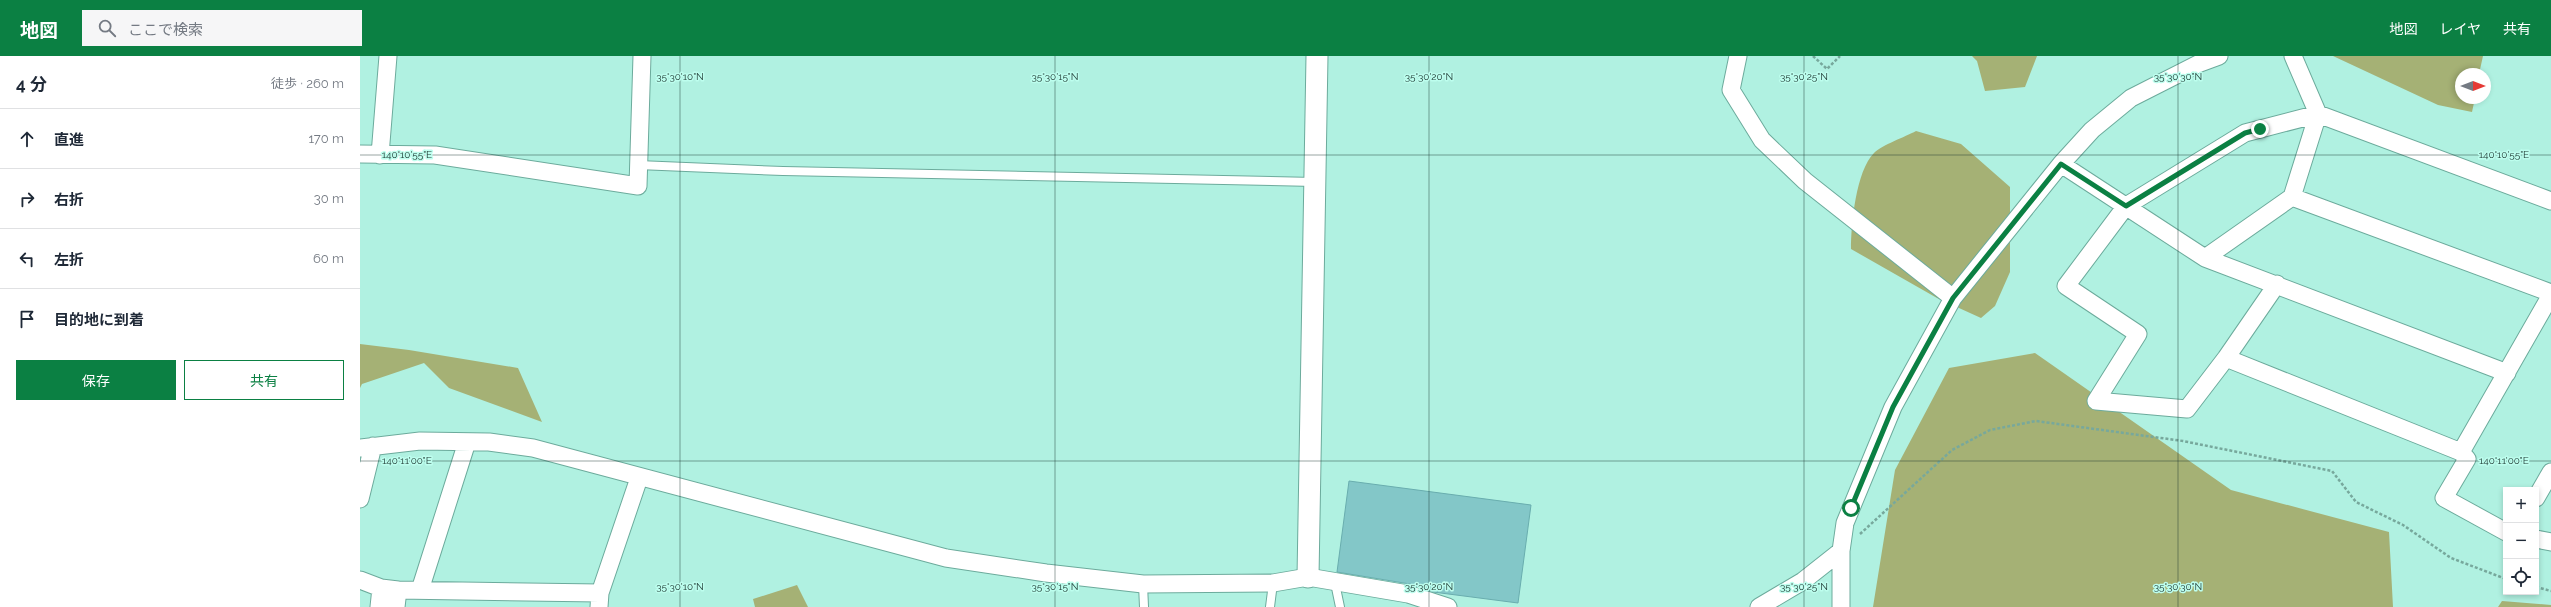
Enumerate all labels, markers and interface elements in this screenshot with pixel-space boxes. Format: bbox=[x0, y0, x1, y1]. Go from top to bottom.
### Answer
search box bbox=[82, 10, 362, 46]
icon: search bbox=[96, 17, 118, 39]
text: 地図 bbox=[20, 19, 58, 41]
text: ここで検索 bbox=[128, 21, 203, 39]
text: 地図 bbox=[2389, 21, 2417, 37]
text: レイヤ bbox=[2439, 21, 2481, 37]
text: 共有 bbox=[2503, 21, 2531, 37]
north arrow bbox=[2455, 68, 2491, 104]
text: 35°30'10"N bbox=[656, 71, 704, 82]
text: 35°30'15"N bbox=[1031, 71, 1079, 82]
text: 35°30'20"N bbox=[1405, 71, 1453, 82]
text: 35°30'25"N bbox=[1780, 71, 1828, 82]
text: 35°30'30"N bbox=[2154, 71, 2202, 82]
text: 4 分 bbox=[16, 74, 47, 94]
text: 徒歩 · 260 m bbox=[271, 76, 344, 91]
route end bbox=[2251, 120, 2269, 138]
icon: ahead bbox=[16, 128, 38, 150]
text: 直進 bbox=[54, 131, 84, 149]
text: 170 m bbox=[308, 131, 344, 146]
text: 140°10'55"E bbox=[382, 149, 432, 160]
text: 140°10'55"E bbox=[2479, 149, 2529, 160]
icon: right bbox=[16, 188, 38, 210]
text: 右折 bbox=[54, 191, 84, 209]
text: 30 m bbox=[314, 191, 344, 206]
icon: left bbox=[16, 248, 38, 270]
text: 左折 bbox=[54, 251, 84, 269]
text: 60 m bbox=[313, 251, 344, 266]
icon: arrive bbox=[16, 308, 38, 330]
text: 目的地に到着 bbox=[54, 311, 144, 329]
button: 保存 bbox=[16, 360, 176, 400]
button: 共有 bbox=[184, 360, 344, 400]
text: 140°11'00"E bbox=[382, 455, 432, 466]
text: 140°11'00"E bbox=[2479, 455, 2529, 466]
map controls bbox=[2503, 487, 2539, 595]
button: + bbox=[2503, 487, 2539, 523]
route start bbox=[1842, 499, 1860, 517]
button: − bbox=[2503, 523, 2539, 559]
button: locate bbox=[2503, 559, 2539, 595]
text: 35°30'10"N bbox=[656, 581, 704, 592]
text: 35°30'15"N bbox=[1031, 581, 1079, 592]
text: 35°30'20"N bbox=[1405, 581, 1453, 592]
text: 35°30'25"N bbox=[1780, 581, 1828, 592]
text: 35°30'30"N bbox=[2154, 581, 2202, 592]

